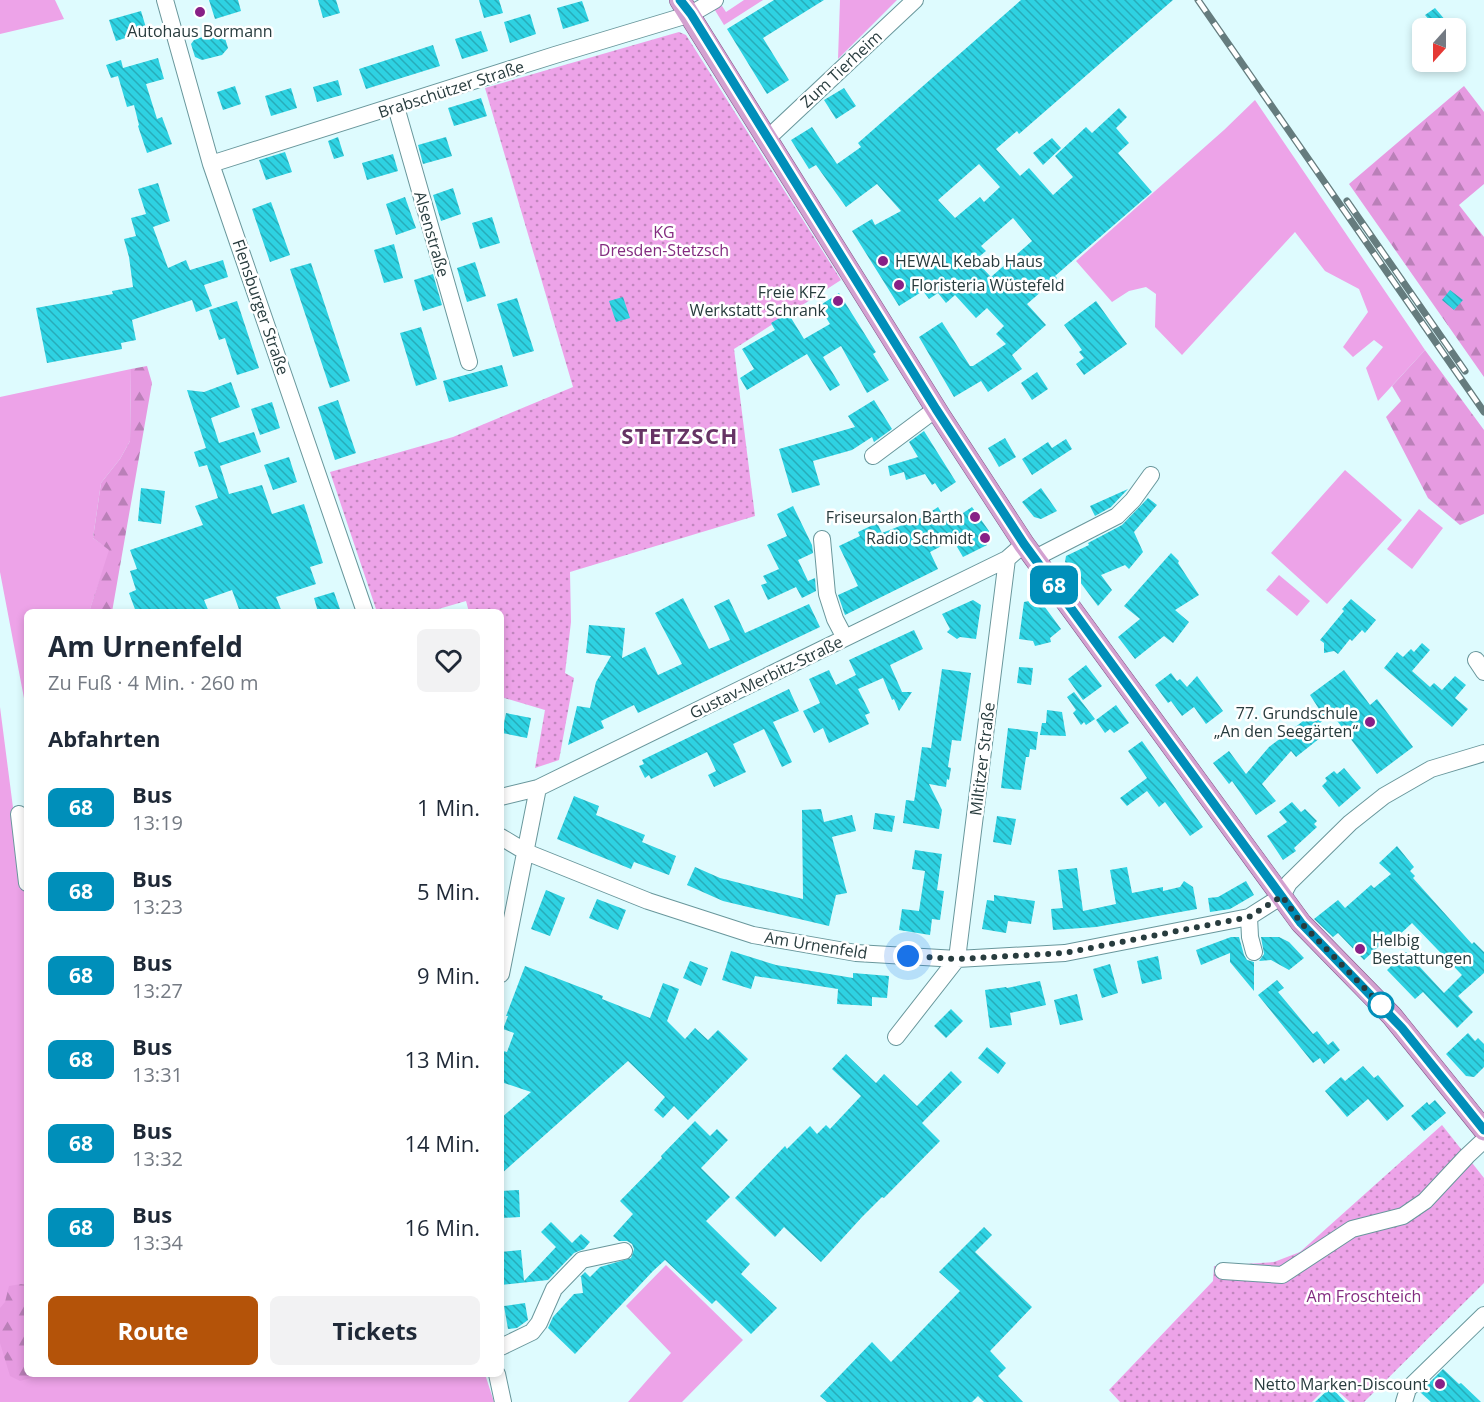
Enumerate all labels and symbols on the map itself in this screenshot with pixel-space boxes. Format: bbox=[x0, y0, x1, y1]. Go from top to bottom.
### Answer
marker: Autohaus Bormann bbox=[193, 5, 207, 19]
north arrow bbox=[1412, 18, 1466, 72]
place label: Autohaus Bormann bbox=[127, 20, 273, 42]
street label: Zum Tierheim bbox=[795, 26, 887, 112]
street label: Brabschützer Straße bbox=[375, 55, 527, 123]
street label: Alsenstraße bbox=[409, 189, 455, 279]
park label: KG Dresden-Stetzsch bbox=[599, 221, 729, 261]
street label: Flensburger Straße bbox=[227, 236, 295, 378]
place label: HEWAL Kebab Haus bbox=[895, 250, 1043, 272]
marker: HEWAL Kebab Haus bbox=[876, 254, 890, 268]
place label: Floristeria Wüstefeld bbox=[911, 274, 1065, 296]
marker: Floristeria Wüstefeld bbox=[892, 278, 906, 292]
place label: Freie KFZ Werkstatt Schrank bbox=[690, 281, 827, 321]
marker: Freie KFZ Werkstatt Schrank bbox=[831, 294, 845, 308]
district label: STETZSCH bbox=[621, 420, 739, 450]
place label: Friseursalon Barth bbox=[826, 506, 963, 528]
marker: Friseursalon Barth bbox=[968, 510, 982, 524]
place label: Radio Schmidt bbox=[866, 527, 973, 549]
marker: Radio Schmidt bbox=[978, 531, 992, 545]
line badge: 68 bbox=[1027, 566, 1081, 604]
street label: Gustav-Merbitz-Straße bbox=[686, 630, 846, 724]
street label: Miltitzer Straße bbox=[964, 701, 1000, 817]
place label: 77. Grundschule „An den Seegärten“ bbox=[1214, 702, 1358, 742]
marker: 77. Grundschule „An den Seegärten“ bbox=[1363, 715, 1377, 729]
street label: Am Urnenfeld bbox=[763, 926, 869, 964]
place label: Helbig Bestattungen bbox=[1372, 929, 1472, 969]
your location bbox=[893, 941, 923, 971]
marker: Helbig Bestattungen bbox=[1353, 942, 1367, 956]
unlabelled marker bbox=[1368, 992, 1394, 1018]
park label: Am Froschteich bbox=[1307, 1285, 1421, 1307]
place label: Netto Marken-Discount bbox=[1254, 1373, 1428, 1395]
marker: Netto Marken-Discount bbox=[1433, 1377, 1447, 1391]

